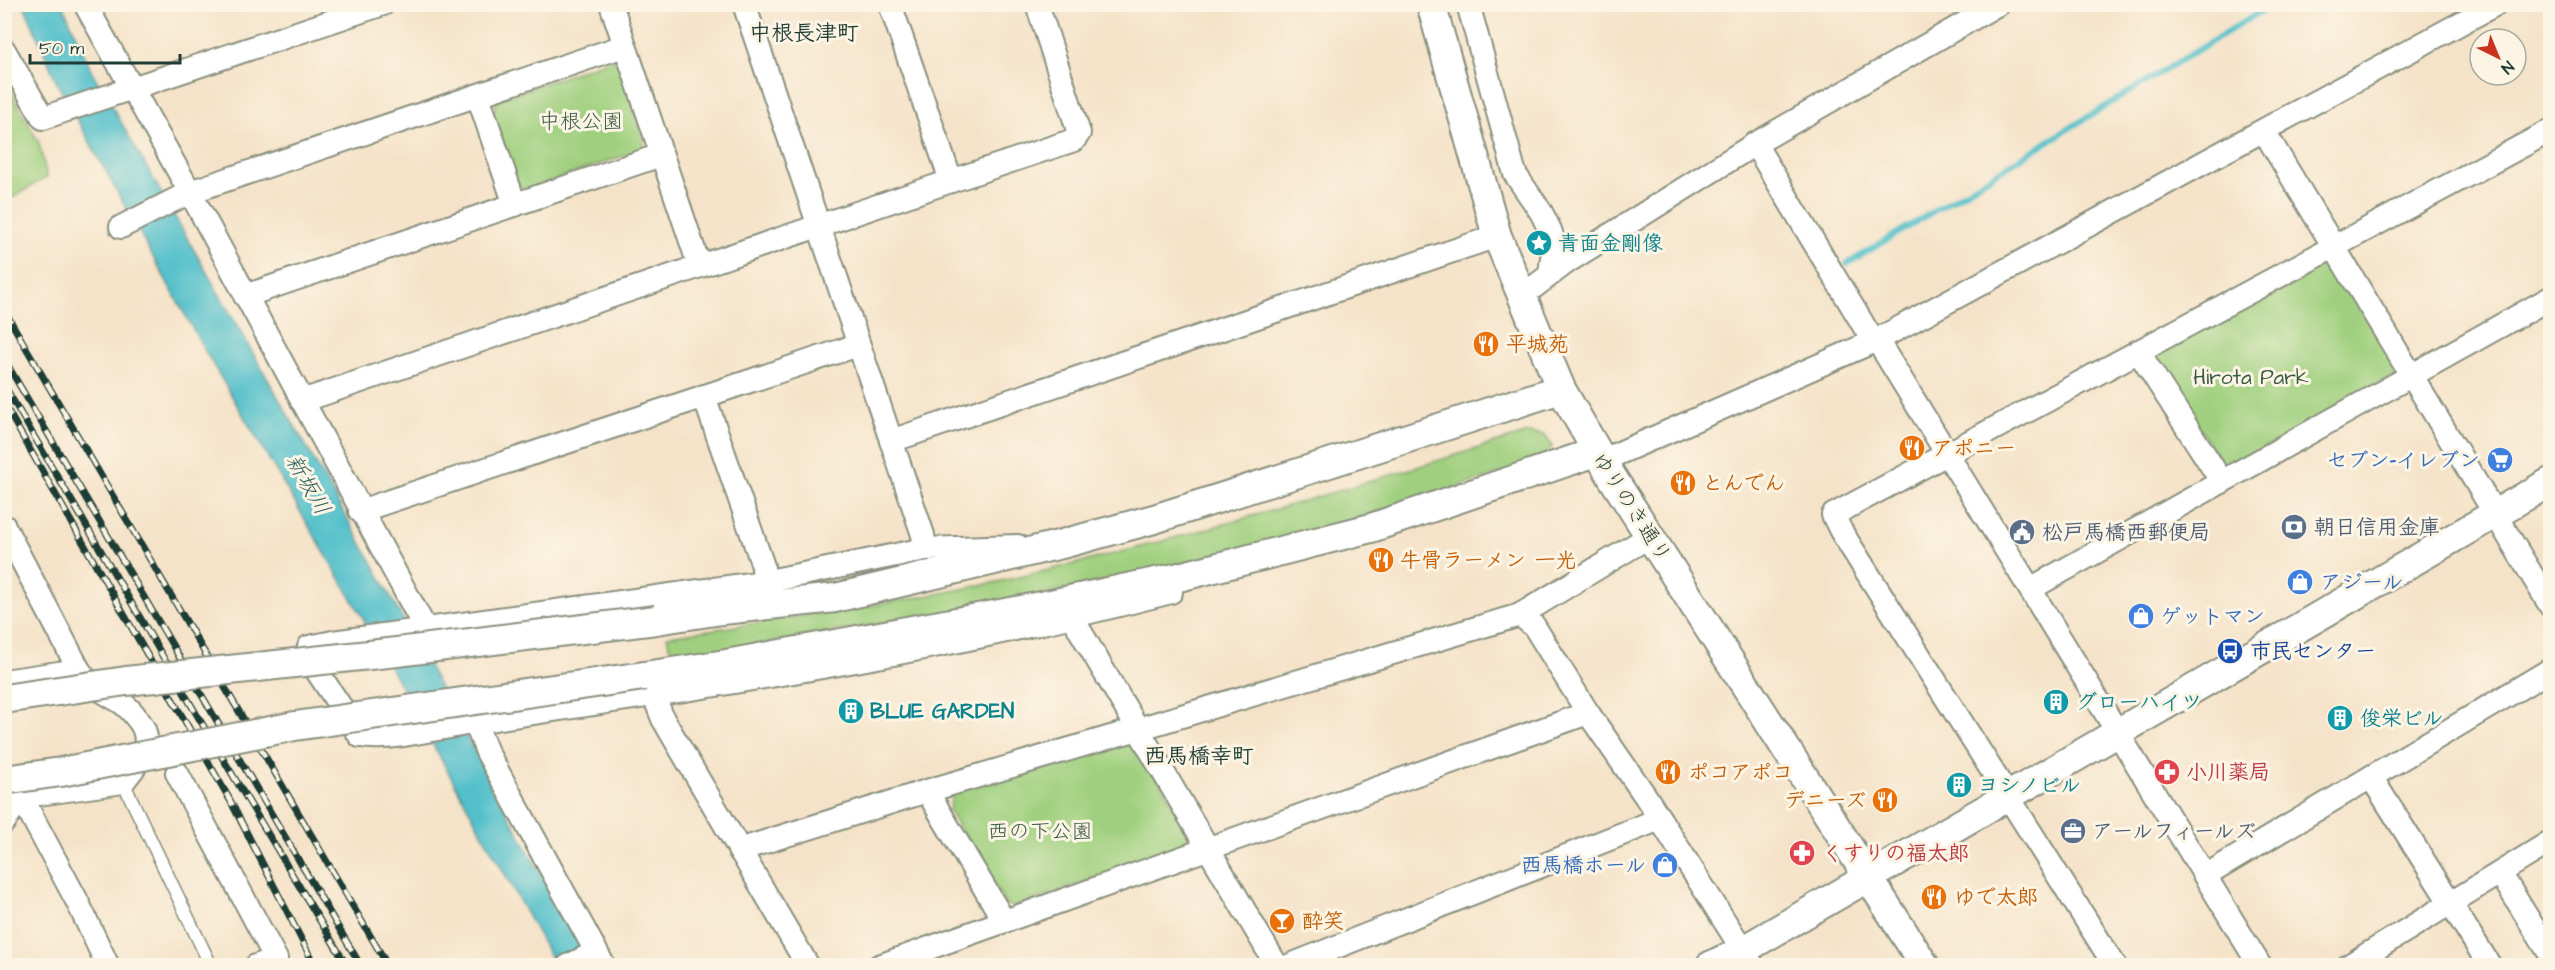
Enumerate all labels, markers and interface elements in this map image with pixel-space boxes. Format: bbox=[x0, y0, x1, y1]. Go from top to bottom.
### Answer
district label: 中根長津町 bbox=[749, 18, 859, 49]
scale bar bbox=[30, 27, 180, 65]
north arrow bbox=[2468, 27, 2528, 87]
text: 50 m bbox=[39, 36, 84, 61]
text: N bbox=[2496, 56, 2519, 79]
park label: 中根公園 bbox=[539, 107, 623, 136]
place icon: 青面金剛像 bbox=[1524, 228, 1554, 258]
place label: 青面金剛像 bbox=[1558, 229, 1663, 258]
restaurant icon: 平城苑 bbox=[1471, 329, 1501, 359]
place label: 平城苑 bbox=[1506, 330, 1569, 359]
park label: Hirota Park bbox=[2193, 363, 2309, 392]
restaurant icon: アポニー bbox=[1897, 433, 1927, 463]
place label: アポニー bbox=[1932, 434, 2016, 463]
supermarket icon: セブン-イレブン bbox=[2485, 445, 2515, 475]
place label: セブン-イレブン bbox=[2326, 446, 2480, 475]
street label: ゆりのき通り bbox=[1585, 447, 1678, 568]
water label: 新坂川 bbox=[278, 448, 338, 521]
restaurant icon: とんでん bbox=[1668, 468, 1698, 498]
place label: とんでん bbox=[1702, 469, 1785, 498]
bank icon: 朝日信用金庫 bbox=[2279, 512, 2309, 542]
place label: 朝日信用金庫 bbox=[2314, 513, 2440, 542]
public building icon: 松戸馬橋西郵便局 bbox=[2007, 517, 2037, 547]
place label: 松戸馬橋西郵便局 bbox=[2042, 518, 2210, 547]
restaurant icon: 牛骨ラーメン 一光 bbox=[1366, 545, 1396, 575]
place label: 牛骨ラーメン 一光 bbox=[1400, 546, 1576, 575]
shop icon: アジール bbox=[2285, 567, 2315, 597]
place label: アジール bbox=[2320, 568, 2403, 597]
shop icon: ゲットマン bbox=[2126, 601, 2156, 631]
place label: ゲットマン bbox=[2160, 602, 2265, 631]
bus stop icon: 市民センター bbox=[2215, 636, 2245, 666]
place label: 市民センター bbox=[2250, 637, 2376, 666]
building icon: グローハイツ bbox=[2041, 687, 2071, 717]
place label: グローハイツ bbox=[2076, 688, 2202, 717]
building icon: BLUE GARDEN bbox=[836, 696, 866, 726]
place label: BLUE GARDEN bbox=[870, 697, 1014, 726]
building icon: 俊栄ビル bbox=[2325, 703, 2355, 733]
place label: 俊栄ビル bbox=[2360, 704, 2444, 733]
district label: 西馬橋幸町 bbox=[1144, 741, 1254, 772]
restaurant icon: ポコアポコ bbox=[1653, 757, 1683, 787]
pharmacy icon: 小川薬局 bbox=[2152, 757, 2182, 787]
place label: ポコアポコ bbox=[1688, 758, 1793, 787]
place label: 小川薬局 bbox=[2186, 758, 2270, 787]
building icon: ヨシノビル bbox=[1944, 770, 1974, 800]
place label: ヨシノビル bbox=[1978, 771, 2081, 800]
restaurant icon: デニーズ bbox=[1870, 785, 1900, 815]
place label: デニーズ bbox=[1784, 786, 1866, 815]
office icon: アールフィールズ bbox=[2058, 816, 2088, 846]
park label: 西の下公園 bbox=[988, 817, 1093, 846]
place label: アールフィールズ bbox=[2092, 817, 2256, 846]
pharmacy icon: くすりの福太郎 bbox=[1787, 838, 1817, 868]
place label: くすりの福太郎 bbox=[1822, 839, 1969, 868]
shop icon: 西馬橋ホール bbox=[1650, 850, 1680, 880]
place label: 西馬橋ホール bbox=[1521, 851, 1646, 880]
restaurant icon: ゆで太郎 bbox=[1919, 882, 1949, 912]
place label: ゆで太郎 bbox=[1954, 883, 2038, 912]
bar icon: 酔笑 bbox=[1267, 906, 1297, 936]
place label: 酔笑 bbox=[1302, 907, 1344, 936]

